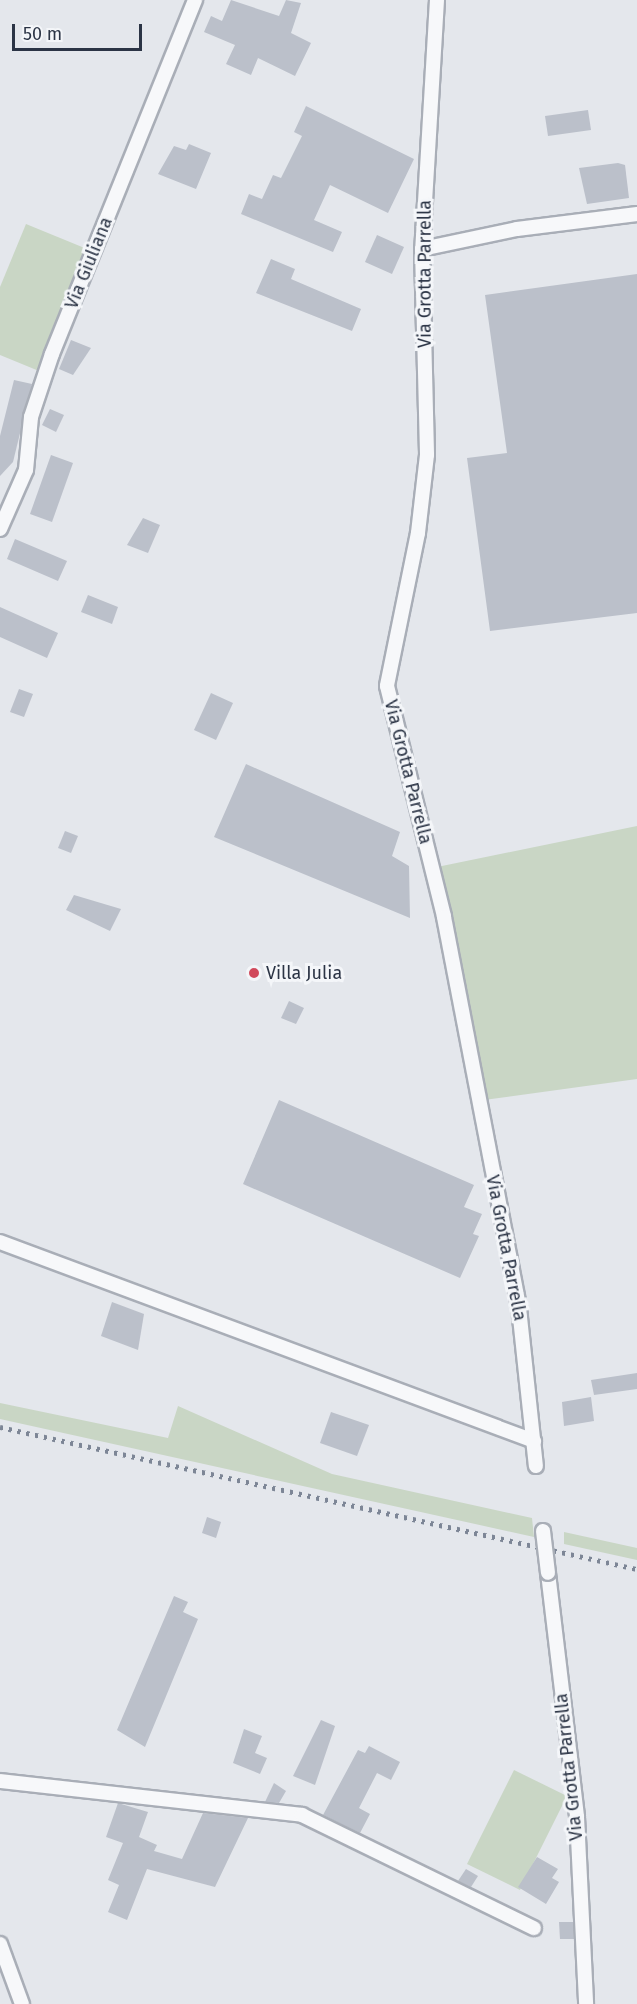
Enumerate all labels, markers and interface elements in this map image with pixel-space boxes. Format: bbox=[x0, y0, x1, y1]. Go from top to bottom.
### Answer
scale bar bbox=[15, 12, 146, 50]
text: 50 m bbox=[23, 23, 62, 45]
street label: Via Grotta Parrella bbox=[414, 200, 436, 348]
street label: Via Giuliana bbox=[61, 214, 117, 312]
street label: Via Grotta Parrella bbox=[380, 698, 436, 846]
place label: Villa Julia bbox=[266, 962, 342, 984]
marker: Villa Julia bbox=[247, 966, 261, 980]
street label: Via Grotta Parrella bbox=[481, 1173, 531, 1323]
street label: Via Grotta Parrella bbox=[551, 1692, 587, 1842]

